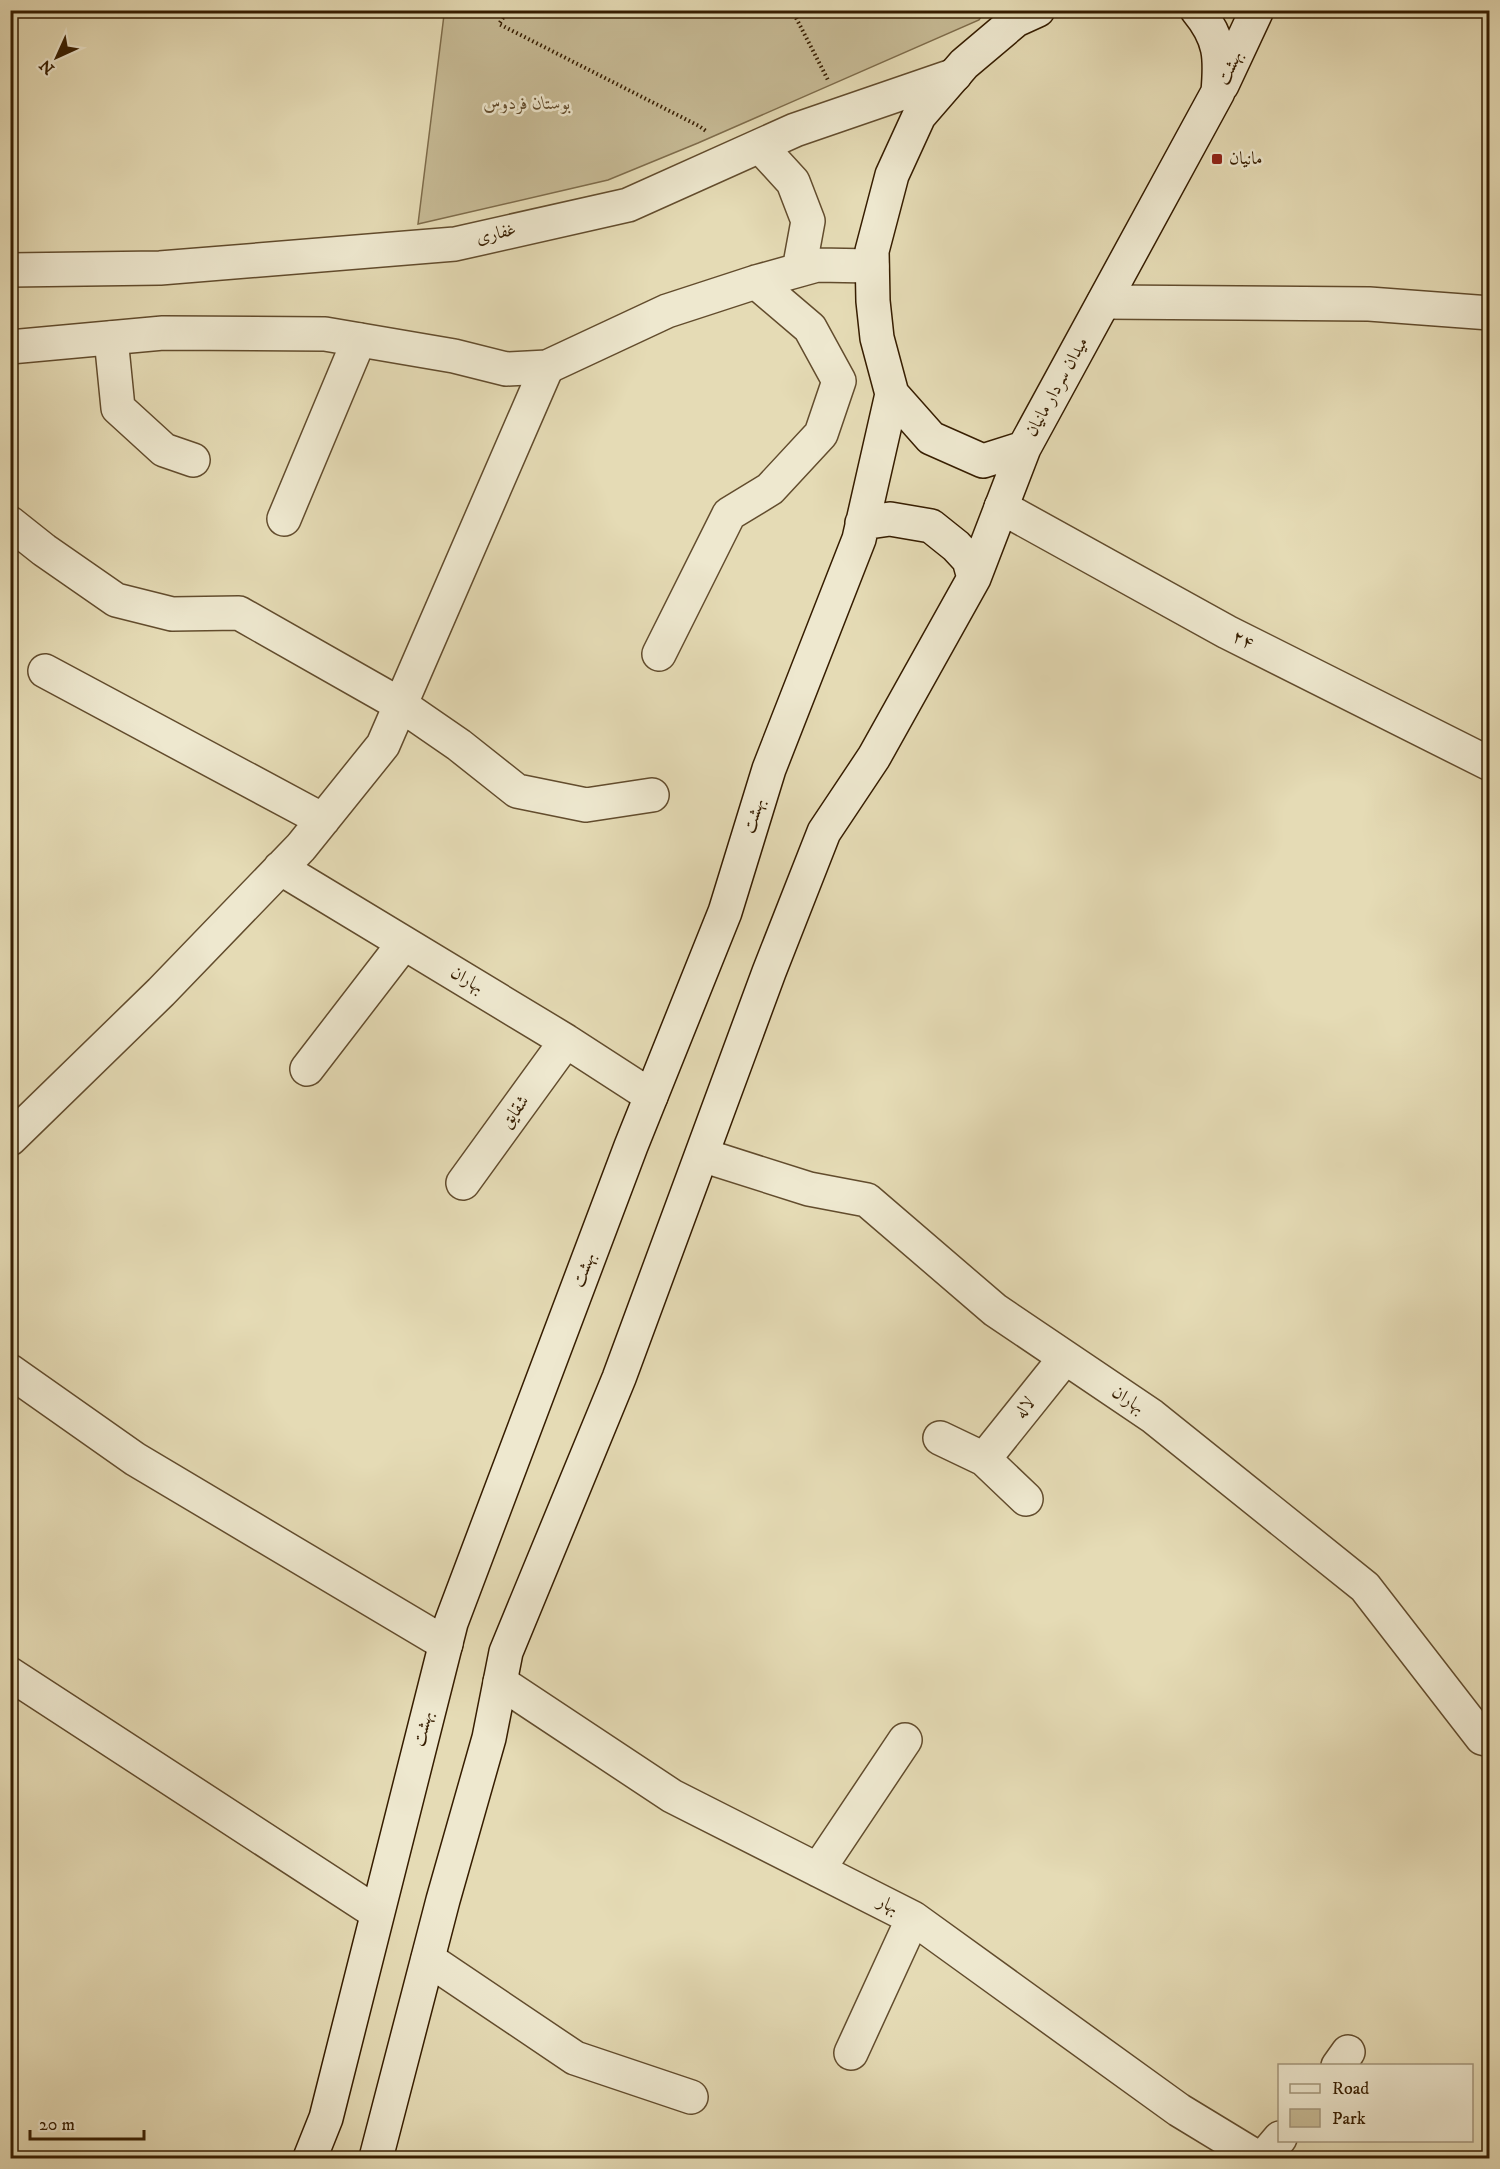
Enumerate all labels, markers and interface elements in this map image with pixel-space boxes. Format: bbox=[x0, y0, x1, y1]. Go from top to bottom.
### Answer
north arrow bbox=[27, 27, 87, 87]
street label: بهشت bbox=[1212, 47, 1248, 89]
text: N bbox=[35, 55, 59, 79]
park label: بوستان فردوس bbox=[483, 93, 571, 115]
place label: مانیان bbox=[1229, 148, 1263, 170]
marker: مانیان bbox=[1210, 152, 1224, 166]
street label: غفاری bbox=[474, 219, 518, 249]
street label: میدان سردار مانیان bbox=[1021, 333, 1093, 441]
street label: ۲۴ bbox=[1229, 625, 1257, 655]
street label: بهشت bbox=[738, 796, 770, 836]
street label: بهاران bbox=[446, 962, 488, 998]
street label: شقایق bbox=[496, 1091, 534, 1133]
street label: بهشت bbox=[567, 1249, 601, 1291]
street label: بهاران bbox=[1107, 1381, 1149, 1419]
street label: لاله bbox=[1010, 1393, 1040, 1423]
street label: بهشت bbox=[408, 1709, 438, 1749]
street label: بهار bbox=[872, 1890, 902, 1920]
legend bbox=[1278, 2064, 1473, 2142]
text: Road bbox=[1332, 2078, 1369, 2100]
scale bar bbox=[30, 2103, 144, 2141]
text: Park bbox=[1332, 2108, 1366, 2130]
text: 20 m bbox=[39, 2114, 75, 2136]

